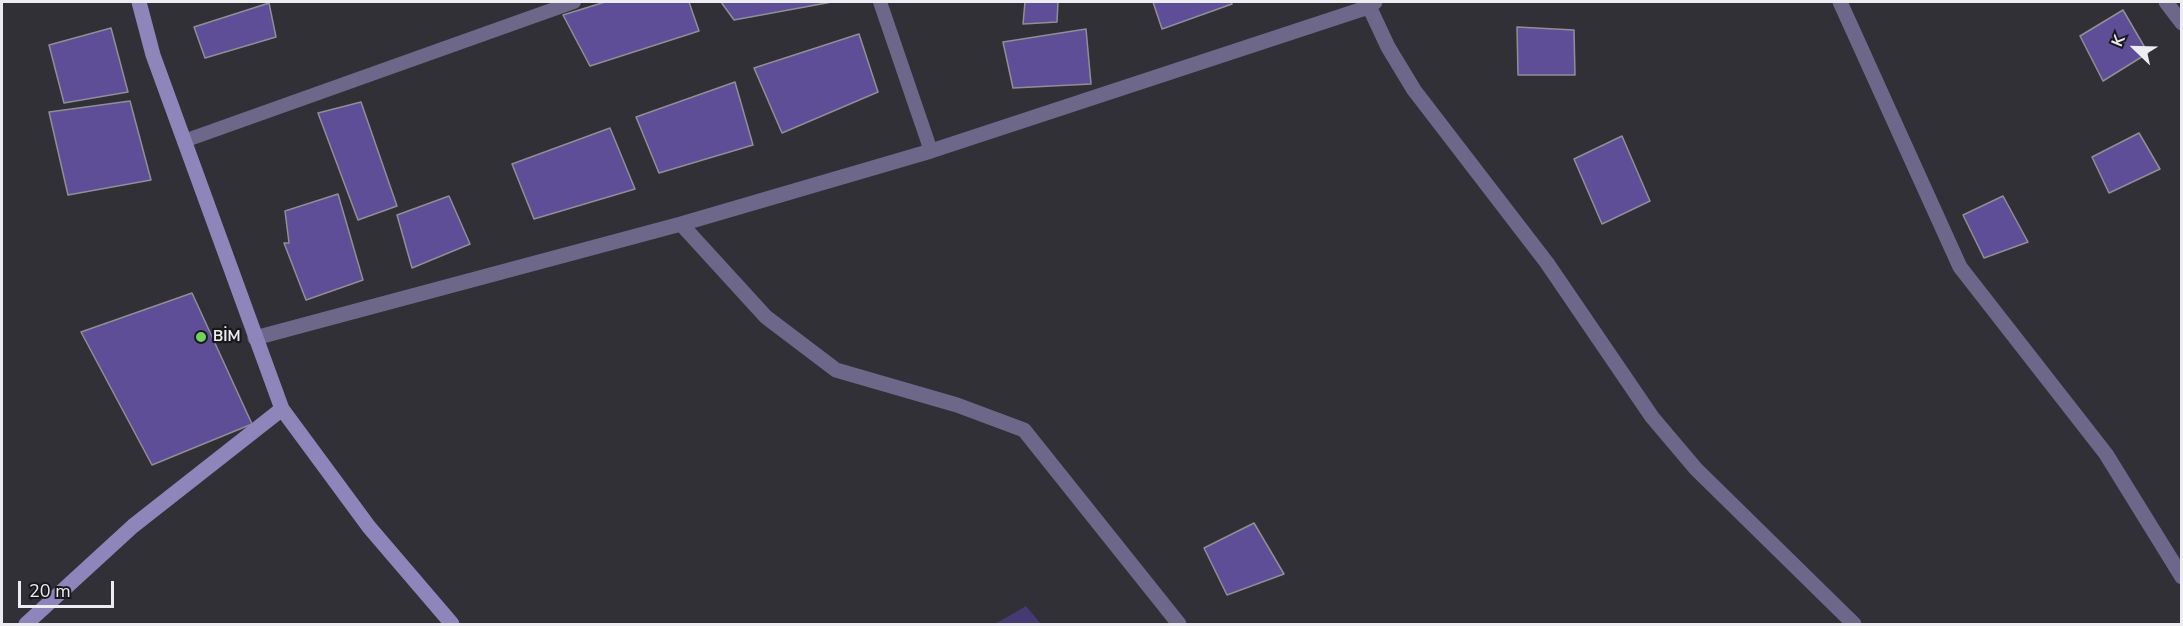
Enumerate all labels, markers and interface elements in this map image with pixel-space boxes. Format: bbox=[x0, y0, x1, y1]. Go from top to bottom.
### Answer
north arrow bbox=[2105, 18, 2165, 78]
text: K bbox=[2106, 32, 2131, 50]
place label: BİM bbox=[213, 328, 241, 346]
marker: BİM bbox=[194, 330, 208, 344]
scale bar bbox=[21, 569, 117, 607]
text: 20 m bbox=[29, 579, 71, 603]

